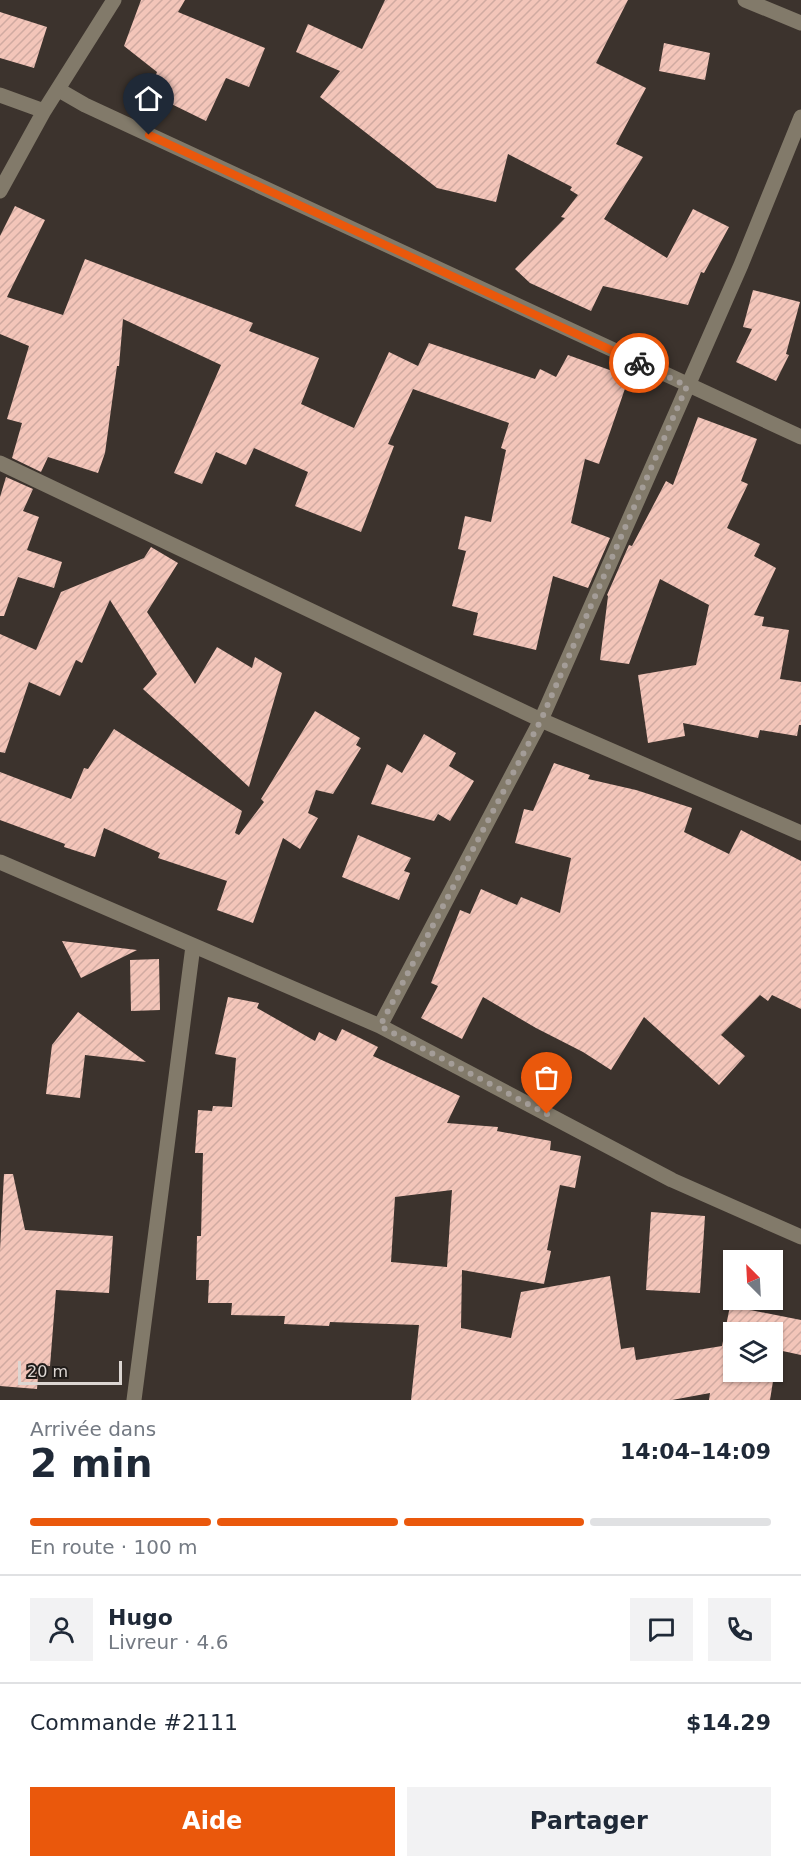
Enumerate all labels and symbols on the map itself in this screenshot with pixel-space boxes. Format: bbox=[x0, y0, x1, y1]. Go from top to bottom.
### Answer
pin bbox=[123, 73, 174, 135]
courier bbox=[609, 333, 669, 393]
pin bbox=[521, 1052, 572, 1114]
north arrow bbox=[723, 1250, 783, 1310]
scale bar bbox=[18, 1358, 122, 1386]

